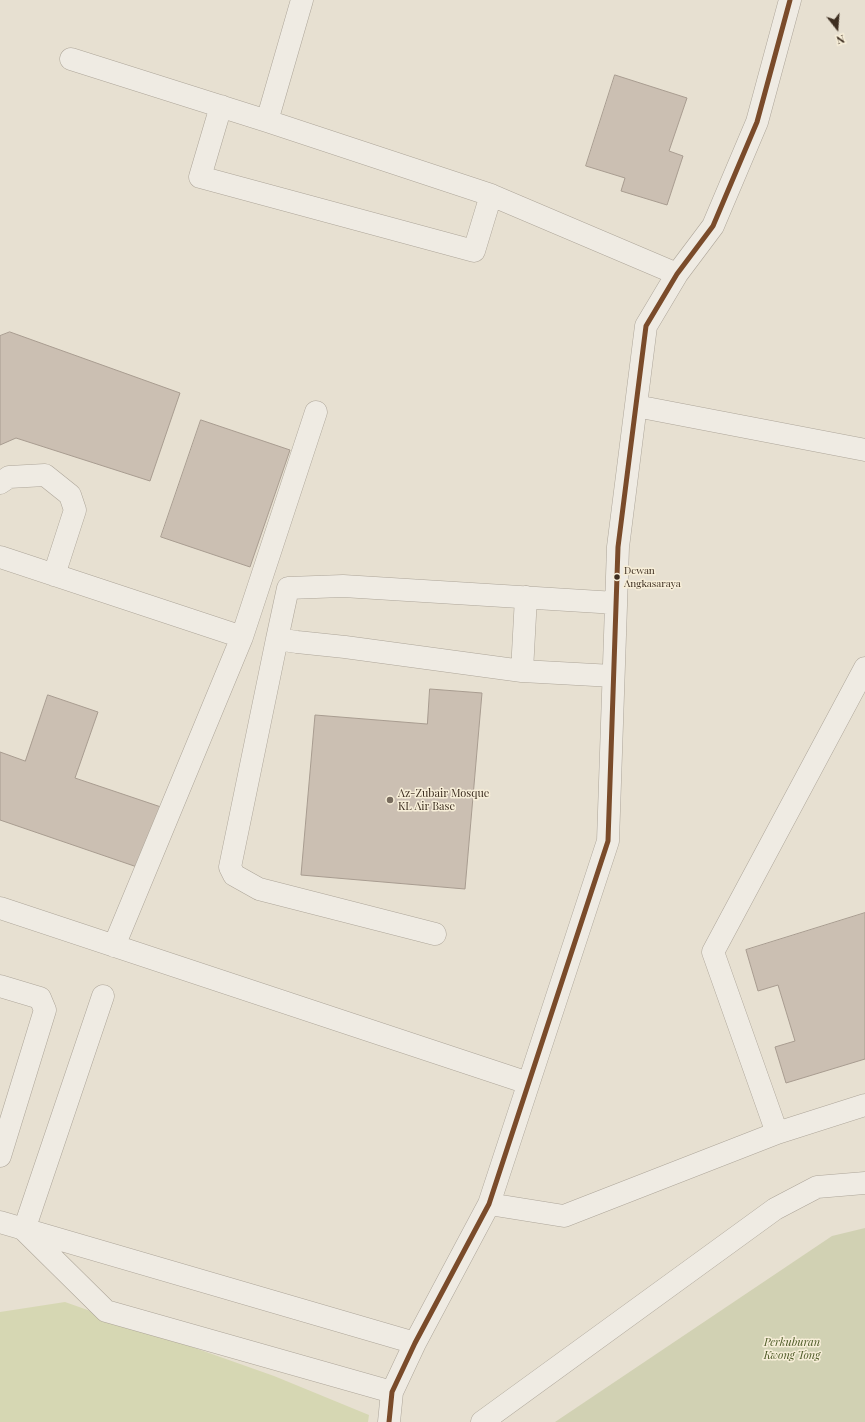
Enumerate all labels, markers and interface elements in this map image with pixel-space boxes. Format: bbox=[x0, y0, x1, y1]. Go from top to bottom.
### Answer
north arrow bbox=[817, 8, 857, 48]
text: N bbox=[835, 32, 847, 48]
place label: Dewan Angkasaraya bbox=[624, 565, 681, 588]
marker: Dewan Angkasaraya bbox=[612, 572, 622, 582]
place label: Az-Zubair Mosque KL Air Base bbox=[398, 787, 489, 813]
marker: Az-Zubair Mosque KL Air Base bbox=[385, 795, 395, 805]
park label: Perkuburan Kwong Tong bbox=[764, 1336, 820, 1362]

